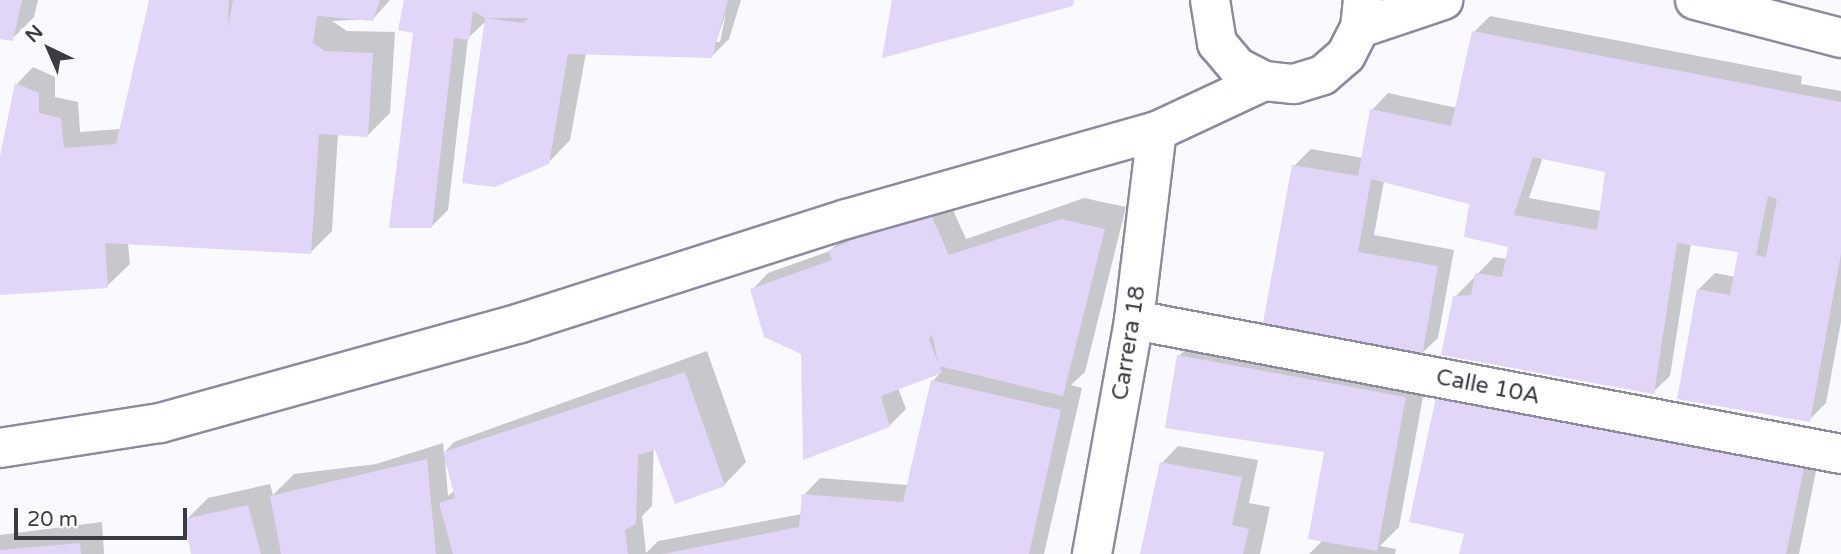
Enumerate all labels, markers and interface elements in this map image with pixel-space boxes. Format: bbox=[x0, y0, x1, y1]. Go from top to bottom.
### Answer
north arrow bbox=[14, 14, 84, 84]
text: N bbox=[21, 21, 48, 47]
street label: Carrera 18 bbox=[1106, 284, 1152, 402]
street label: Calle 10A bbox=[1434, 363, 1542, 411]
scale bar bbox=[18, 494, 191, 538]
text: 20 m bbox=[27, 507, 78, 532]

